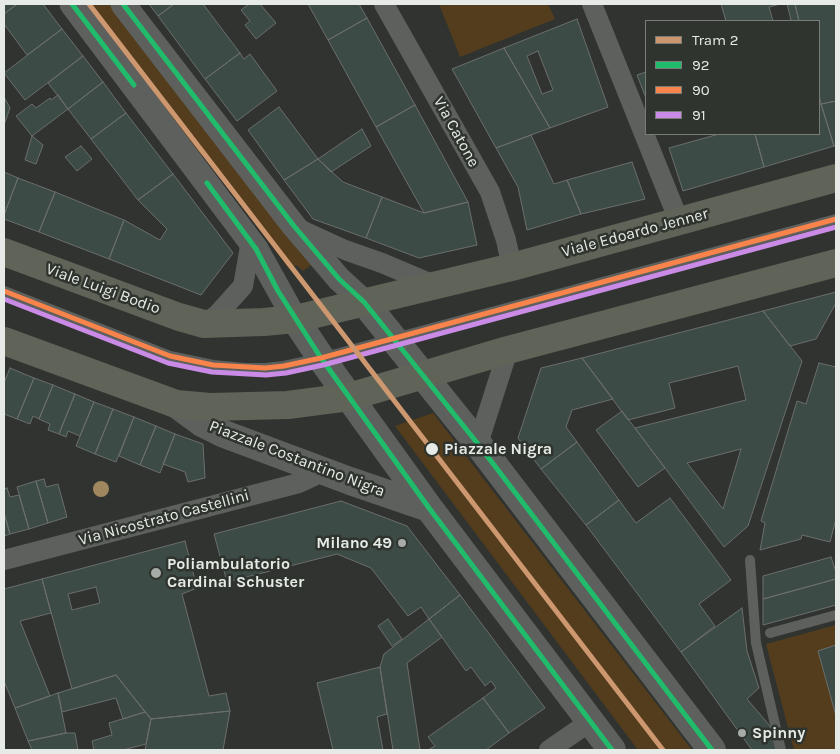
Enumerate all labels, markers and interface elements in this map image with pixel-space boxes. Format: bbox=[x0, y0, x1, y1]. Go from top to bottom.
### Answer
legend bbox=[645, 20, 820, 135]
text: Tram 2 bbox=[692, 31, 738, 49]
text: 92 bbox=[692, 56, 709, 74]
text: 90 bbox=[692, 81, 710, 99]
street label: Via Catone bbox=[429, 93, 483, 171]
text: 91 bbox=[692, 106, 706, 124]
street label: Viale Edoardo Jenner bbox=[560, 204, 710, 262]
street label: Viale Luigi Bodio bbox=[43, 259, 163, 319]
street label: Piazzale Costantino Nigra bbox=[206, 417, 388, 501]
place label: Piazzale Nigra bbox=[444, 439, 552, 459]
marker: Piazzale Nigra bbox=[424, 441, 440, 457]
street label: Via Nicostrato Castellini bbox=[76, 486, 252, 550]
place label: Milano 49 bbox=[316, 533, 392, 553]
marker: Milano 49 bbox=[396, 537, 408, 549]
place label: Poliambulatorio Cardinal Schuster bbox=[167, 554, 304, 592]
marker: Poliambulatorio Cardinal Schuster bbox=[149, 566, 163, 580]
place label: Spinny bbox=[752, 723, 805, 743]
marker: Spinny bbox=[736, 727, 748, 739]

